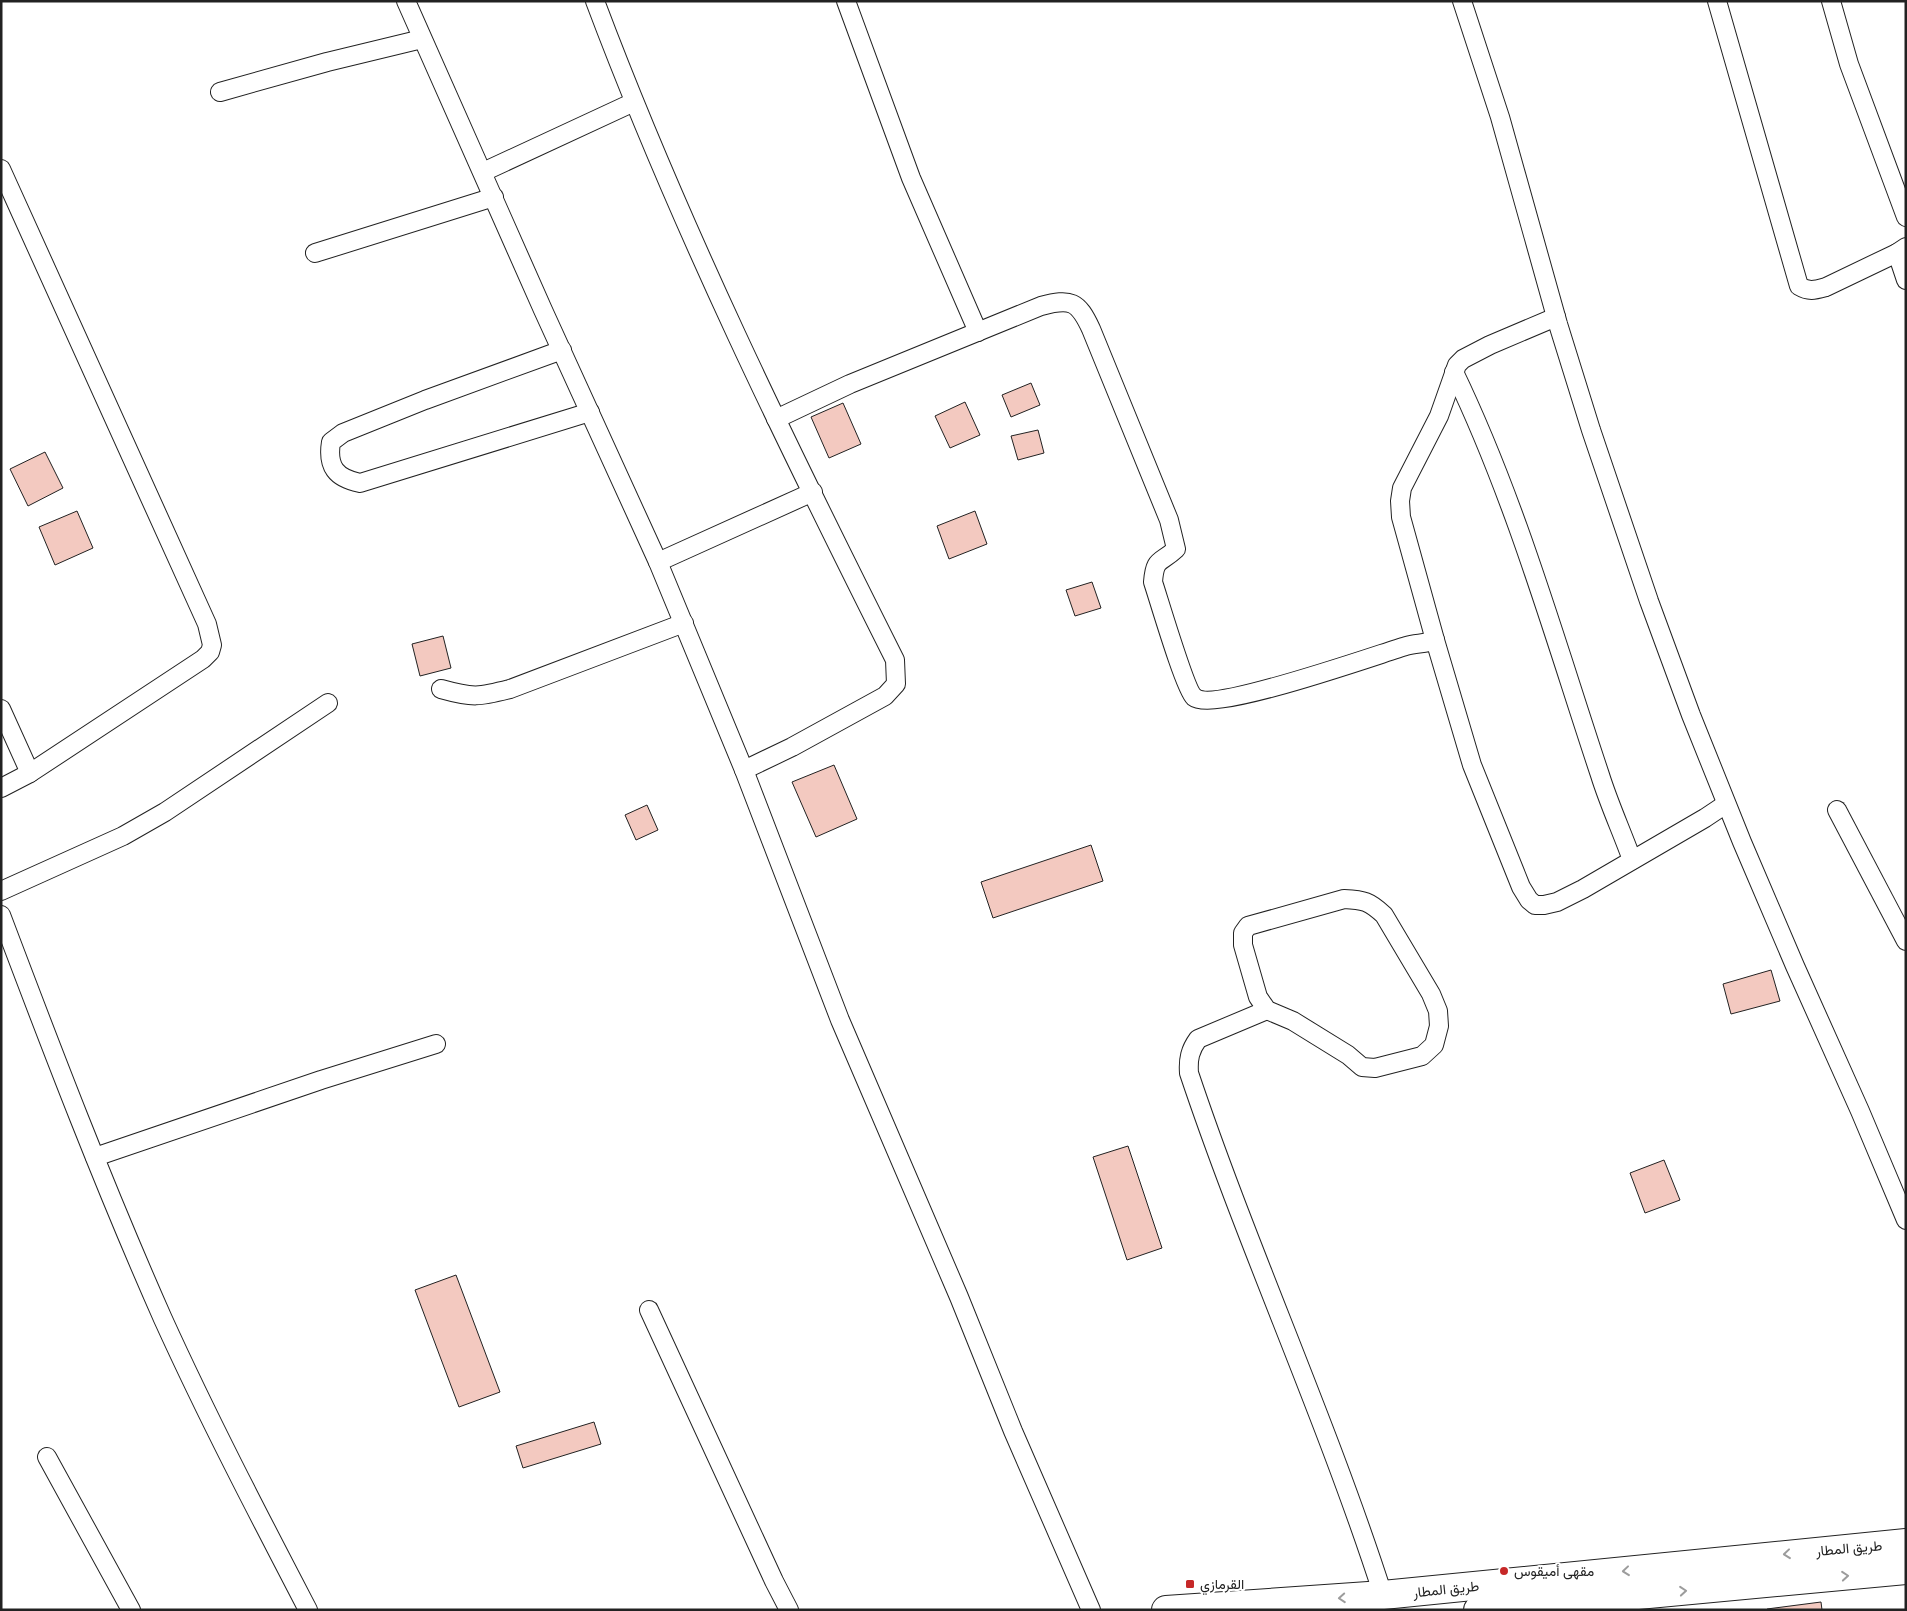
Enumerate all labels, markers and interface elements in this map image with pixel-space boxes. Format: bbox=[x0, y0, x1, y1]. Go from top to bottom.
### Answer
street label: طريق المطار bbox=[1814, 1536, 1883, 1560]
one-way arrow bbox=[1783, 1548, 1791, 1559]
place label: مقهى أميقوس bbox=[1514, 1562, 1594, 1580]
marker: مقهى أميقوس bbox=[1498, 1565, 1510, 1577]
one-way arrow bbox=[1622, 1565, 1630, 1576]
one-way arrow bbox=[1841, 1571, 1849, 1582]
place label: القرمازي bbox=[1200, 1575, 1244, 1596]
street label: طريق المطار bbox=[1411, 1577, 1480, 1602]
marker: القرمازي bbox=[1184, 1578, 1196, 1590]
one-way arrow bbox=[1679, 1586, 1687, 1597]
one-way arrow bbox=[1338, 1593, 1346, 1604]

